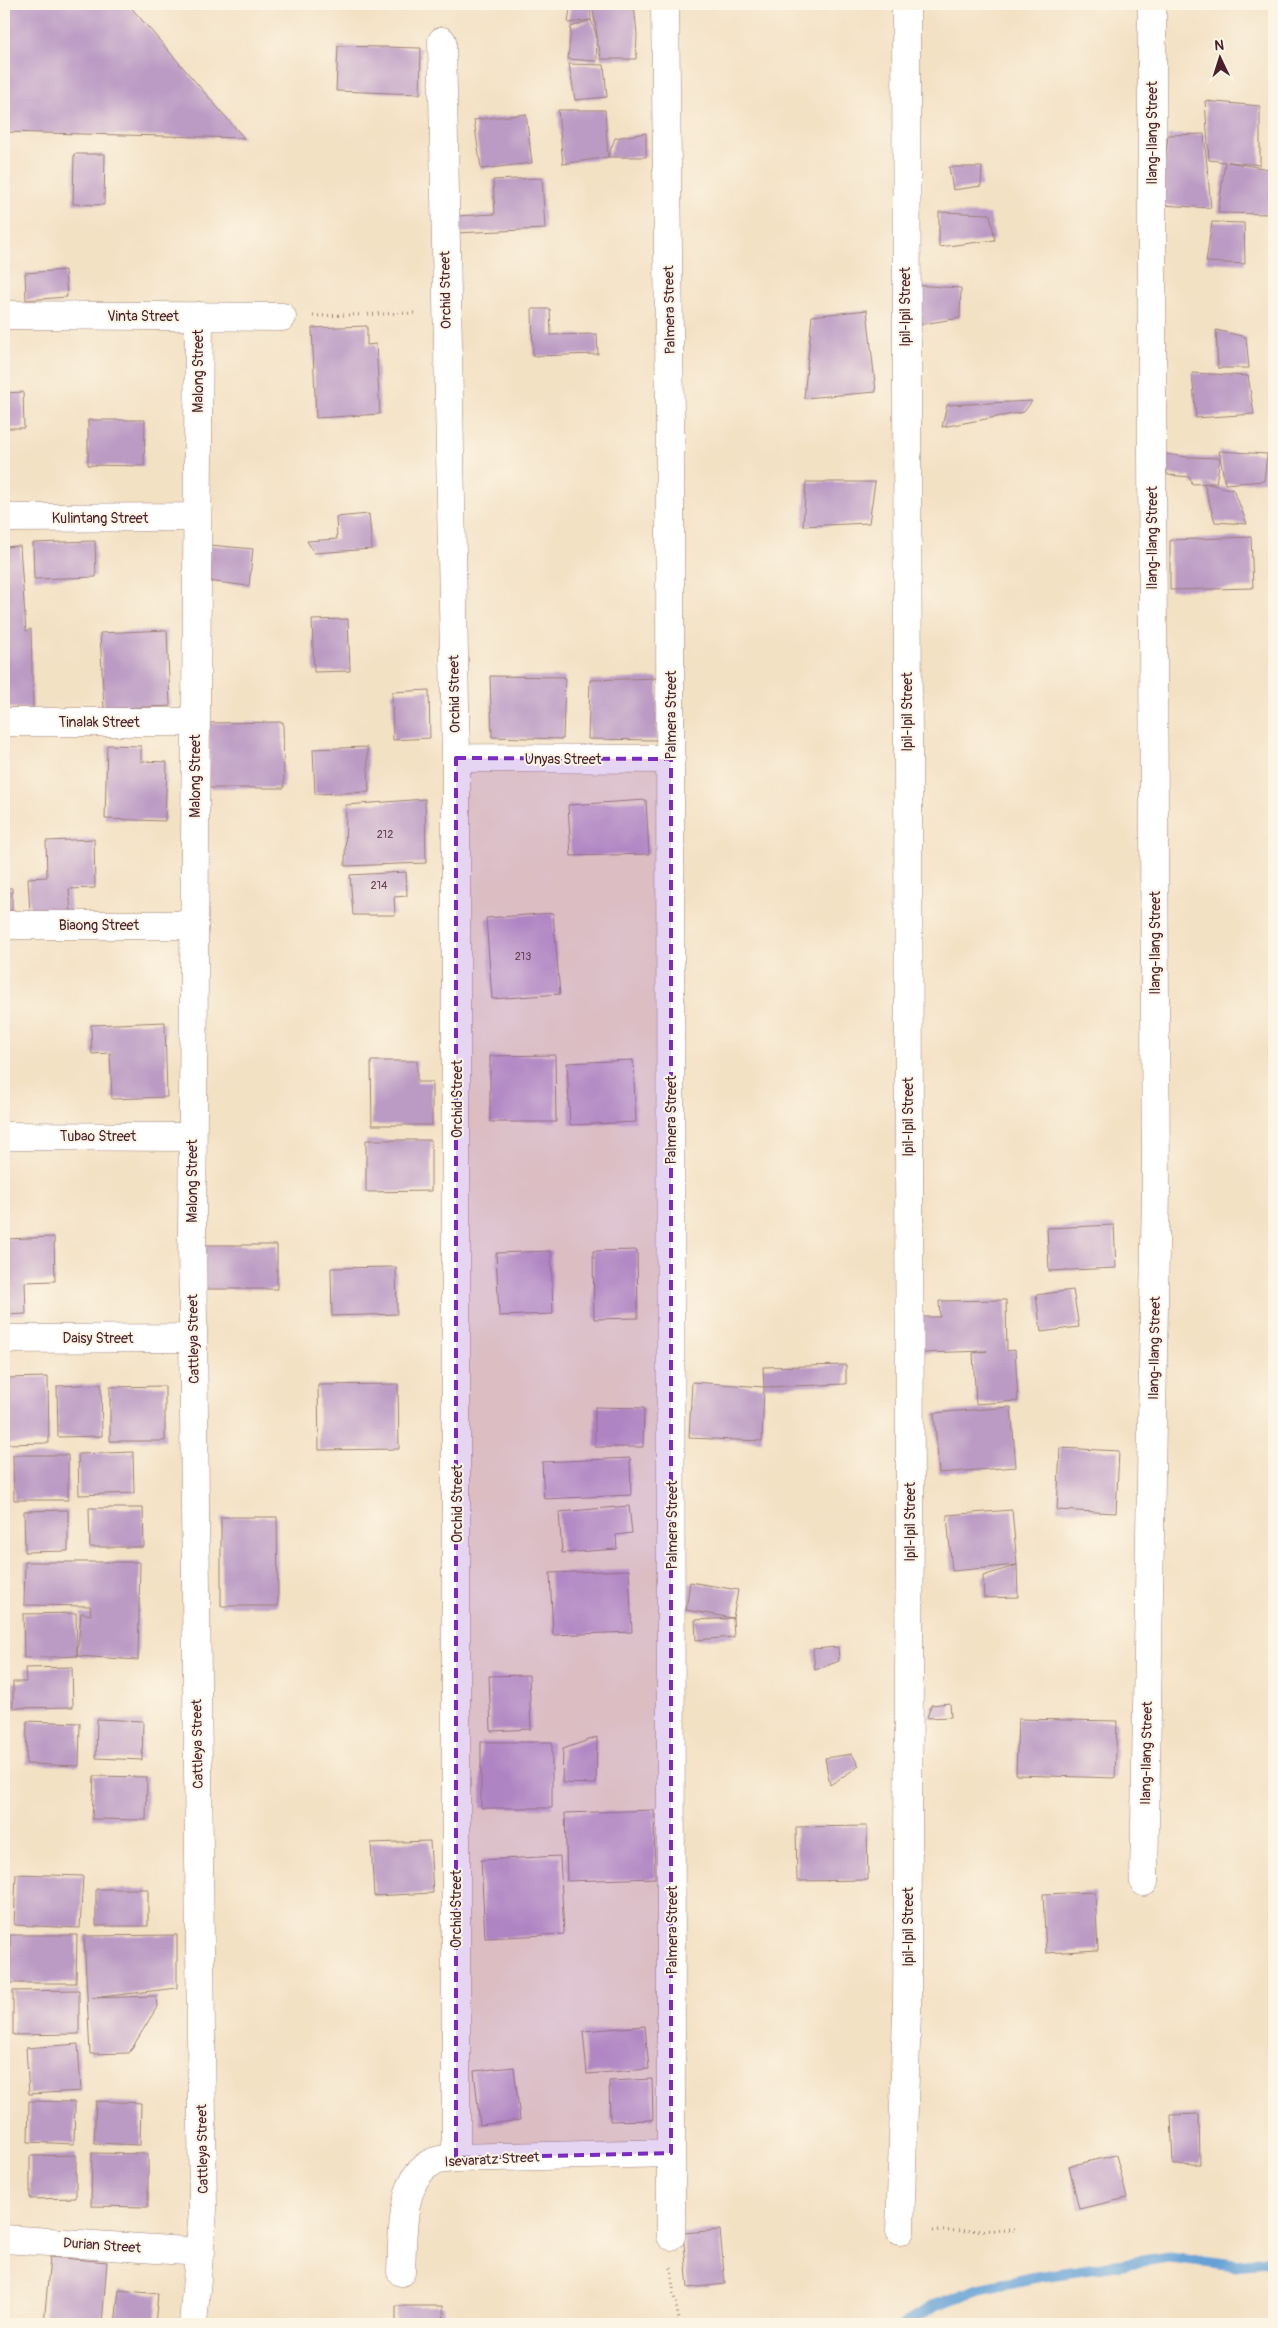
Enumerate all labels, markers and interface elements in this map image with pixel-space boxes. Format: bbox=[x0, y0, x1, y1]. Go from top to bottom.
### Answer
north arrow bbox=[1196, 32, 1246, 82]
text: N bbox=[1214, 37, 1224, 54]
street label: Ilang-Ilang Street bbox=[1144, 81, 1161, 185]
street label: Orchid Street bbox=[436, 250, 455, 329]
street label: Palmera Street bbox=[660, 265, 679, 355]
street label: Ipil-Ipil Street bbox=[897, 267, 914, 347]
street label: Vinta Street bbox=[107, 308, 179, 325]
street label: Malong Street bbox=[190, 329, 207, 413]
street label: Ilang-Ilang Street bbox=[1144, 486, 1161, 590]
street label: Kulintang Street bbox=[52, 510, 149, 527]
street label: Orchid Street bbox=[445, 654, 464, 733]
street label: Palmera Street bbox=[663, 670, 680, 759]
street label: Ipil-Ipil Street bbox=[899, 672, 916, 752]
street label: Tinalak Street bbox=[58, 714, 140, 731]
street label: Malong Street bbox=[187, 734, 204, 818]
street label: Unyas Street bbox=[525, 751, 602, 768]
house number: 212 bbox=[377, 828, 393, 841]
house number: 214 bbox=[371, 879, 388, 892]
street label: Ilang-Ilang Street bbox=[1147, 891, 1164, 995]
street label: Biaong Street bbox=[59, 917, 139, 934]
house number: 213 bbox=[515, 950, 531, 963]
street label: Orchid Street bbox=[449, 1060, 466, 1138]
street label: Palmera Street bbox=[663, 1075, 680, 1164]
street label: Ipil-Ipil Street bbox=[900, 1077, 917, 1157]
street label: Tubao Street bbox=[60, 1128, 137, 1145]
street label: Malong Street bbox=[184, 1139, 201, 1223]
street label: Cattleya Street bbox=[184, 1294, 203, 1384]
street label: Ilang-Ilang Street bbox=[1145, 1296, 1164, 1400]
street label: Daisy Street bbox=[62, 1330, 134, 1347]
street label: Orchid Street bbox=[449, 1465, 466, 1543]
street label: Palmera Street bbox=[664, 1480, 681, 1569]
street label: Ipil-Ipil Street bbox=[902, 1482, 919, 1562]
street label: Cattleya Street bbox=[188, 1699, 207, 1789]
street label: Ilang-Ilang Street bbox=[1137, 1701, 1156, 1805]
street label: Orchid Street bbox=[448, 1870, 465, 1948]
street label: Palmera Street bbox=[664, 1885, 681, 1974]
street label: Ipil-Ipil Street bbox=[900, 1887, 917, 1967]
street label: Cattleya Street bbox=[193, 2104, 212, 2194]
street label: Isevaratz Street bbox=[444, 2149, 540, 2170]
street label: Durian Street bbox=[62, 2234, 142, 2257]

